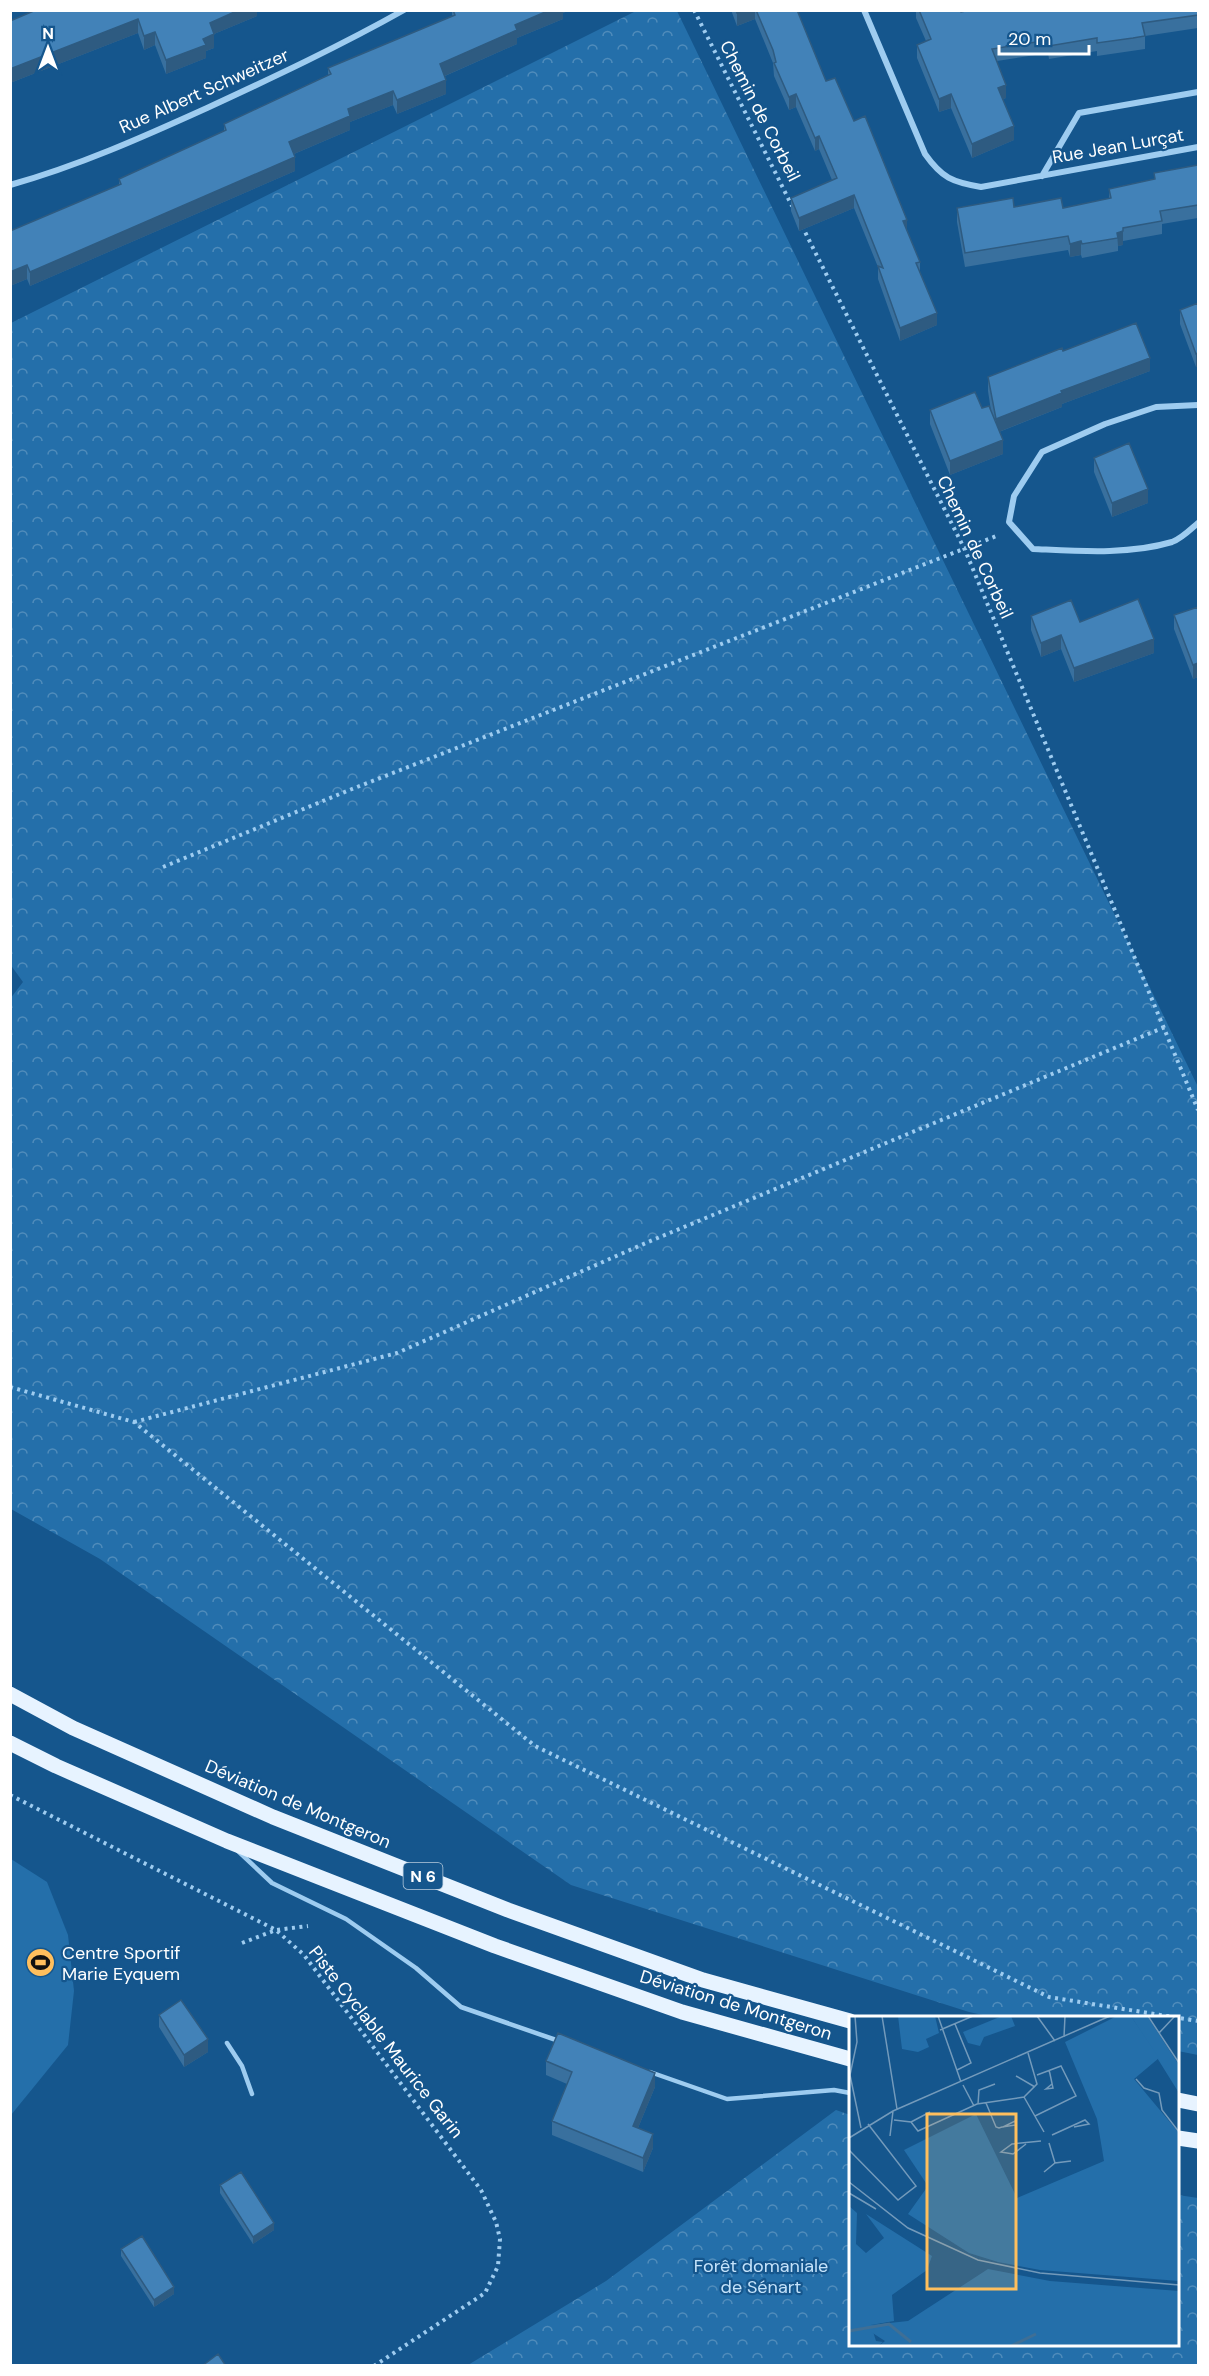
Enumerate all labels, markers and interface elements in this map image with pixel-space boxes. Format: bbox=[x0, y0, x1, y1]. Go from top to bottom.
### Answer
north arrow bbox=[18, 18, 78, 78]
scale bar bbox=[999, 18, 1089, 56]
text: N bbox=[42, 23, 54, 44]
text: 20 m bbox=[1008, 27, 1051, 51]
street label: Chemin de Corbeil bbox=[714, 36, 806, 186]
street label: Rue Albert Schweitzer bbox=[115, 43, 293, 139]
street label: Rue Jean Lurçat bbox=[1050, 123, 1186, 169]
street label: Chemin de Corbeil bbox=[931, 472, 1019, 622]
street label: Déviation de Montgeron bbox=[201, 1754, 395, 1854]
road number: N 6 bbox=[404, 1863, 442, 1889]
place label: Centre Sportif Marie Eyquem bbox=[62, 1941, 180, 1986]
street label: Piste Cyclable Maurice Garin bbox=[303, 1941, 469, 2143]
sports icon: Centre Sportif Marie Eyquem bbox=[25, 1947, 57, 1979]
street label: Déviation de Montgeron bbox=[637, 1964, 835, 2046]
inset map bbox=[849, 2016, 1179, 2346]
park label: Forêt domaniale de Sénart bbox=[694, 2254, 828, 2299]

